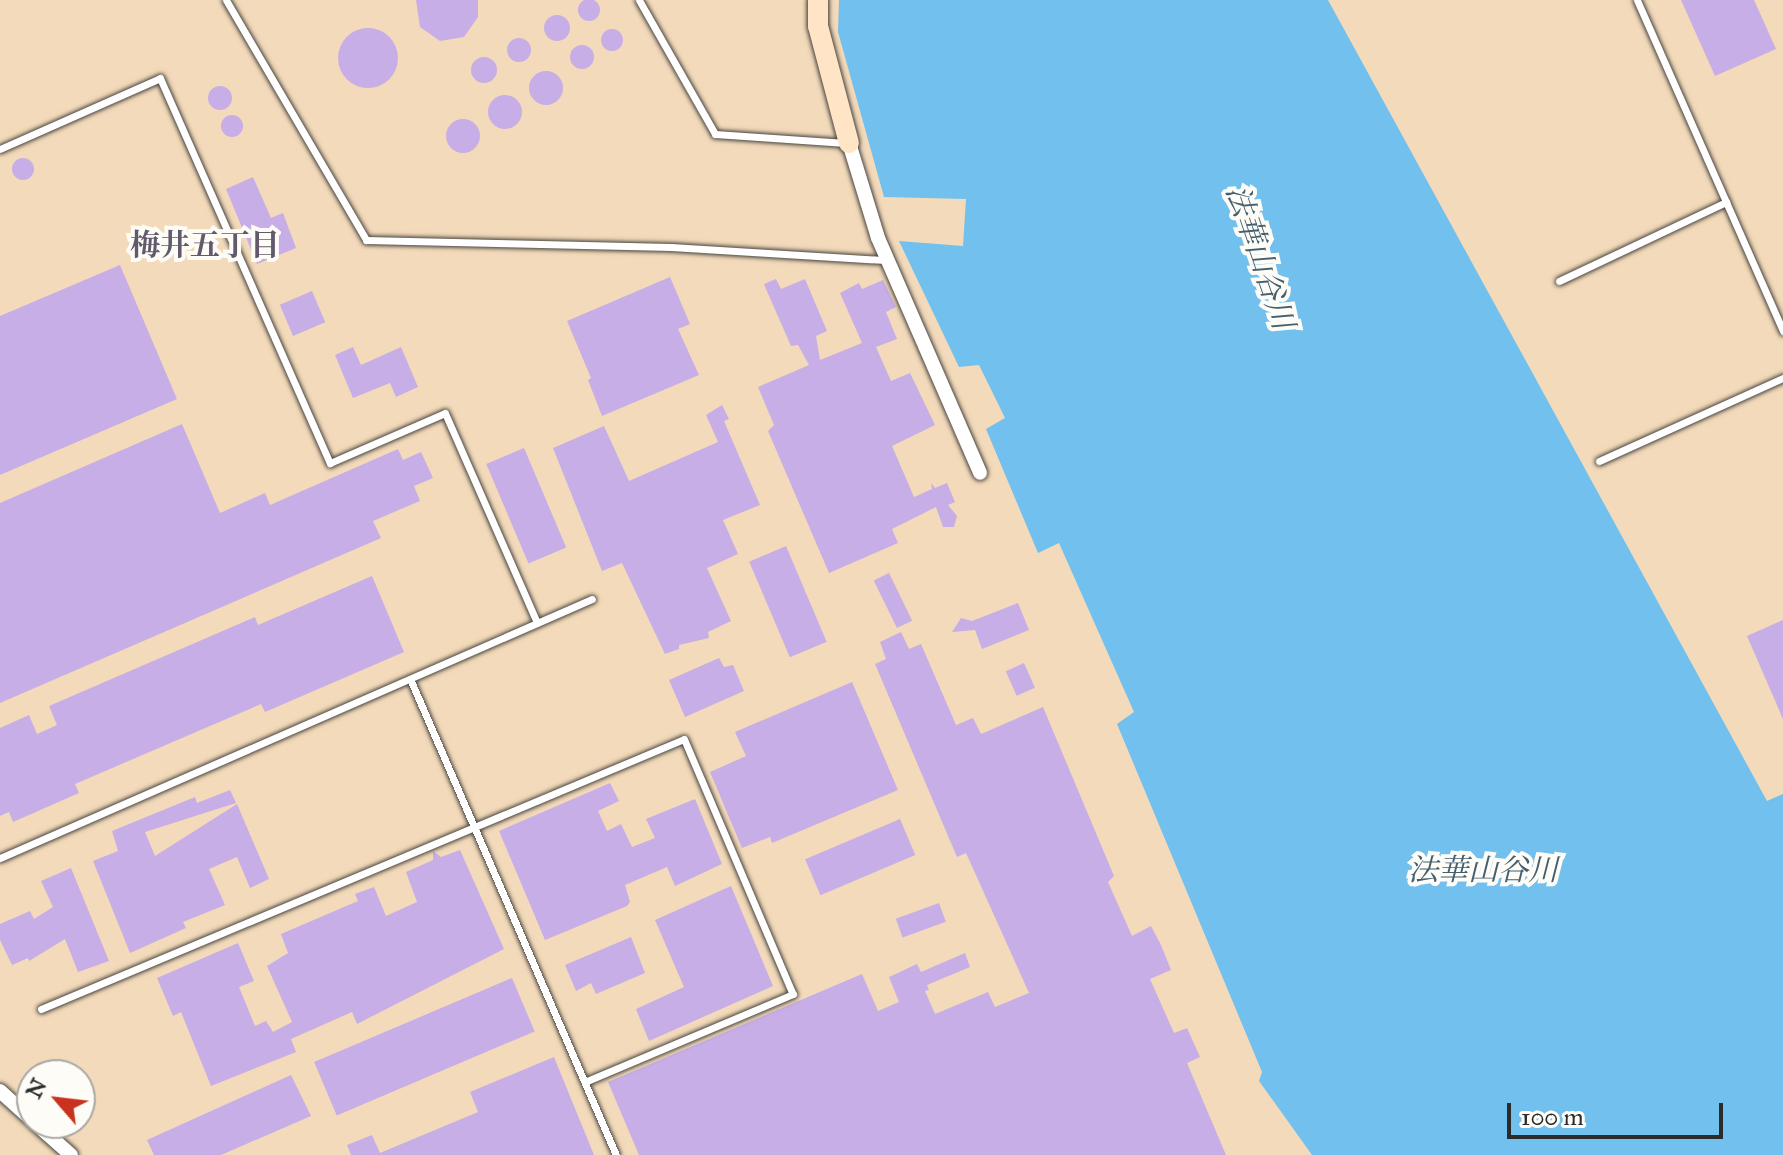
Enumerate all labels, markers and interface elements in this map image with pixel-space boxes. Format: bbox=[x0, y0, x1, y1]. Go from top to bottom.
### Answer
water label: 法華山谷川 bbox=[1219, 180, 1301, 334]
district label: 梅井五丁目 bbox=[130, 227, 280, 263]
water label: 法華山谷川 bbox=[1408, 852, 1558, 888]
north arrow bbox=[16, 1059, 96, 1139]
text: N bbox=[20, 1074, 52, 1103]
scale bar bbox=[1511, 1087, 1727, 1137]
text: 100 m bbox=[1521, 1102, 1584, 1132]

